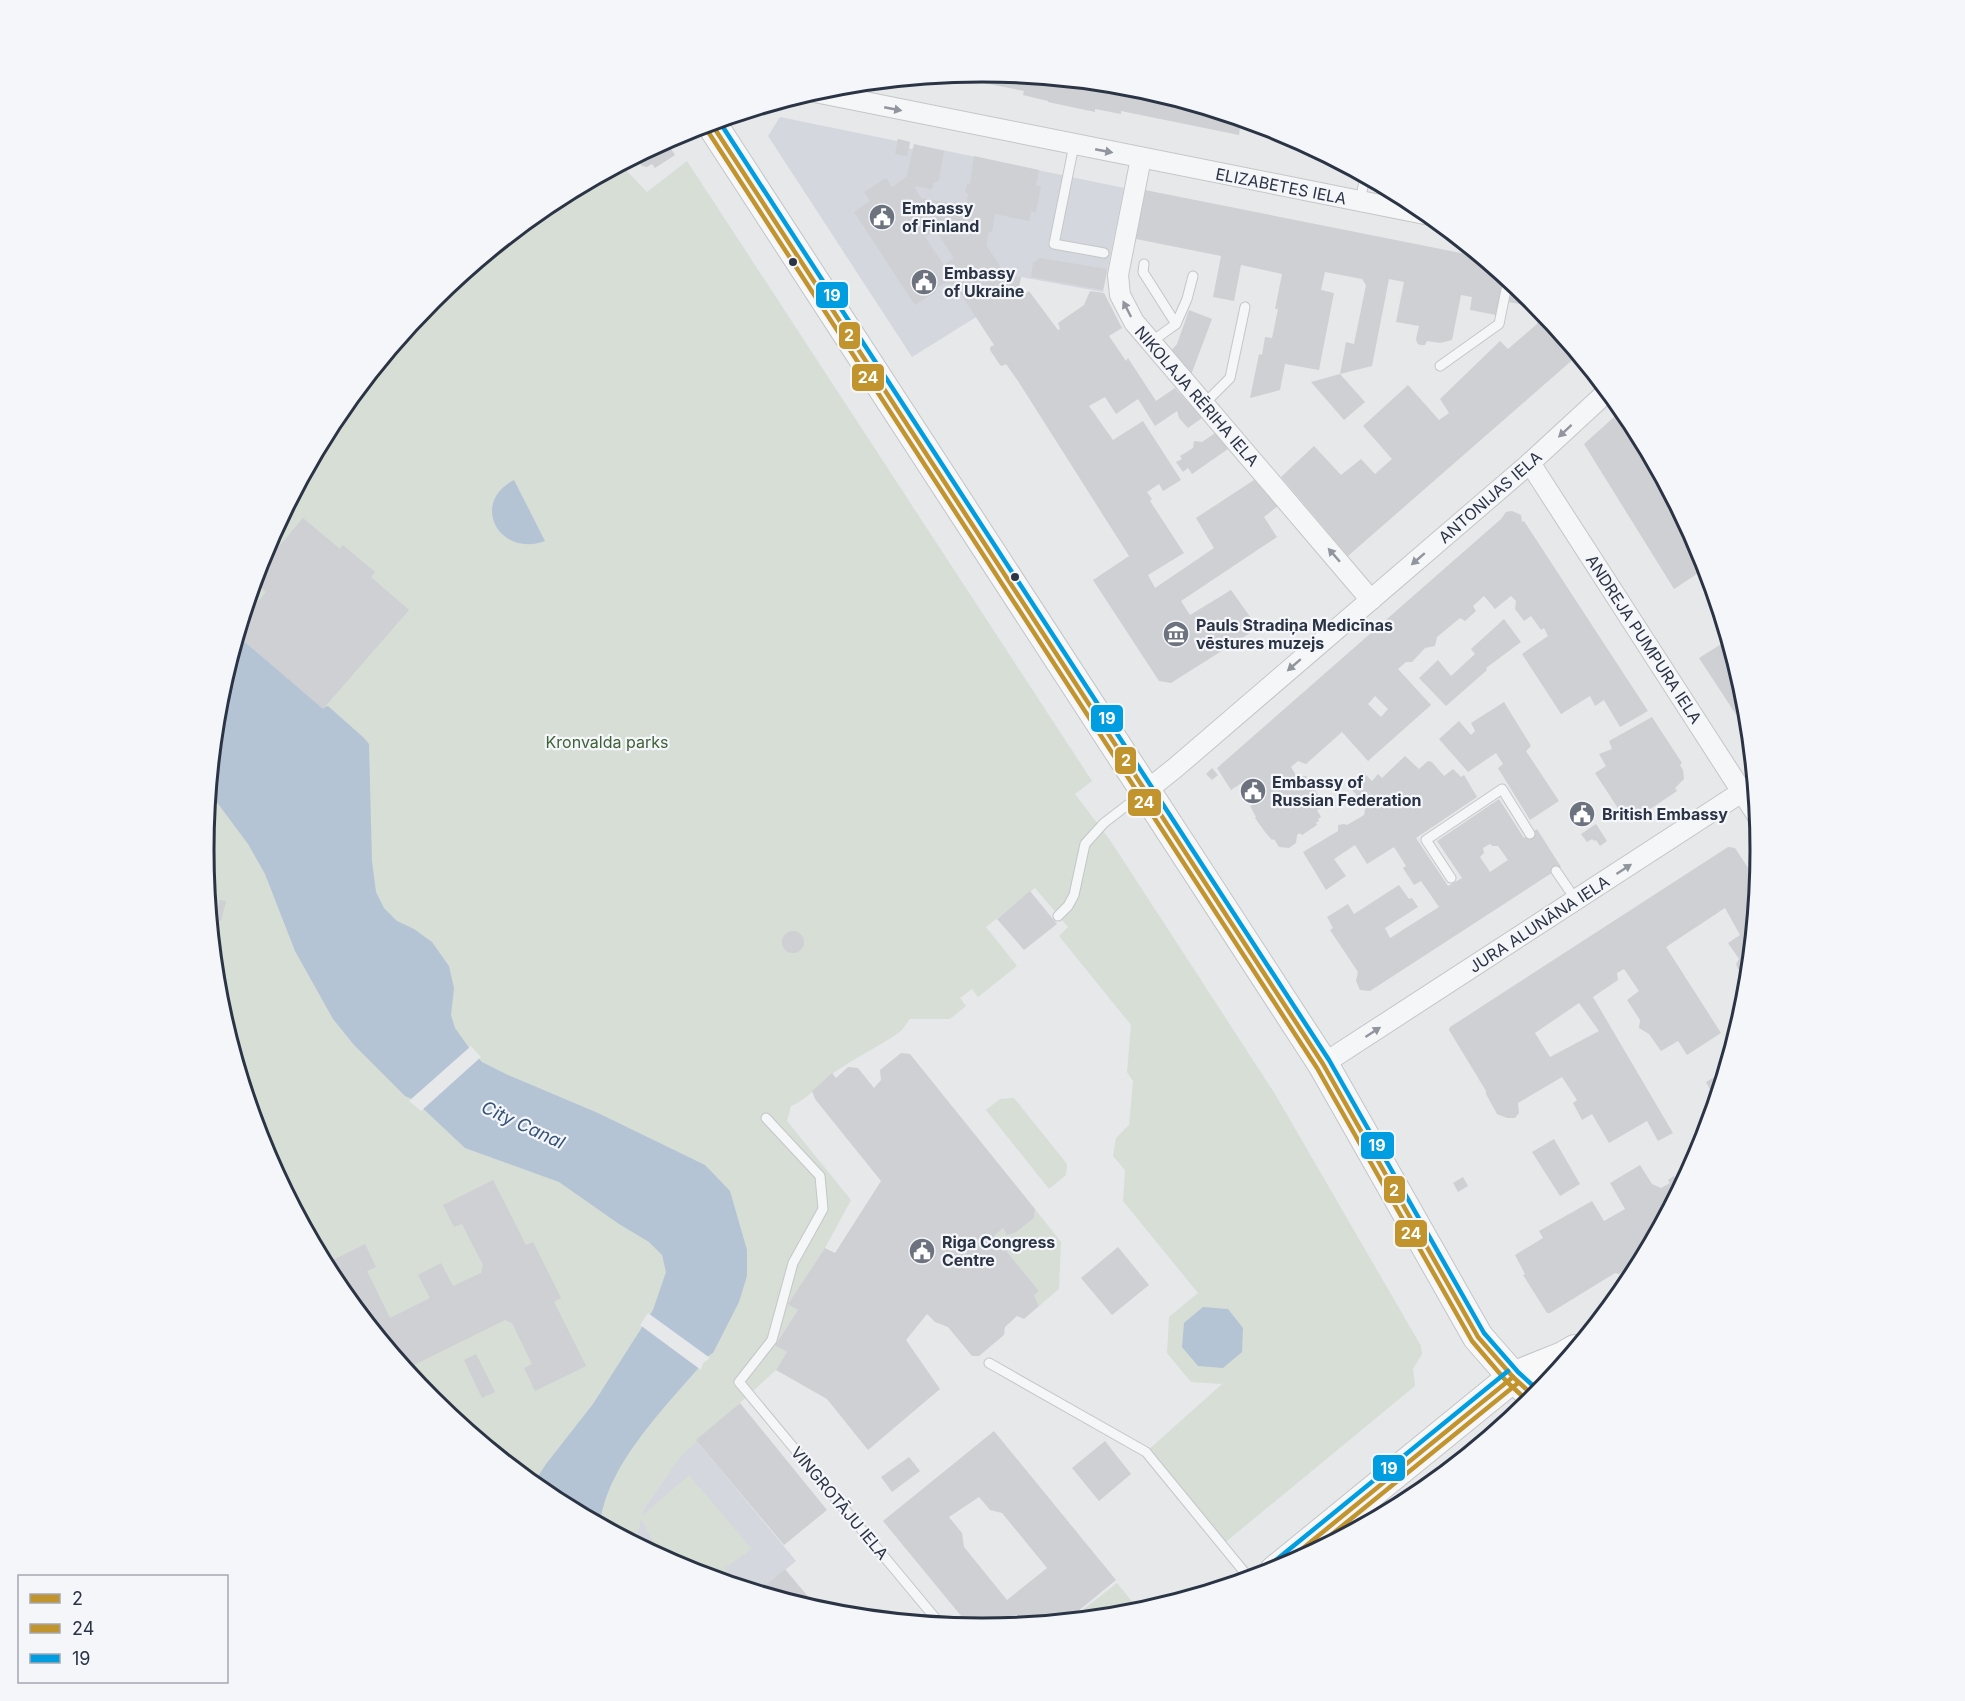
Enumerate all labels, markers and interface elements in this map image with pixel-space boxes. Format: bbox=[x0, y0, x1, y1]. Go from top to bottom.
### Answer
one-way arrow bbox=[883, 105, 902, 114]
one-way arrow bbox=[1095, 147, 1114, 156]
street label: ELIZABETES IELA bbox=[1214, 164, 1348, 208]
place label: Embassy of Finland bbox=[902, 198, 979, 236]
public building icon: Embassy of Finland bbox=[867, 202, 897, 232]
unlabelled marker bbox=[787, 256, 799, 268]
place label: Embassy of Ukraine bbox=[944, 263, 1024, 301]
public building icon: Embassy of Ukraine bbox=[909, 267, 939, 297]
line badge: 19 bbox=[815, 281, 849, 309]
text: 19 bbox=[823, 285, 841, 305]
one-way arrow bbox=[1122, 301, 1132, 318]
line badge: 2 bbox=[838, 321, 861, 350]
street label: NIKOLAJA RĒRIHA IELA bbox=[1131, 322, 1263, 470]
text: 2 bbox=[844, 325, 854, 345]
line badge: 24 bbox=[851, 363, 885, 392]
text: 24 bbox=[858, 367, 879, 387]
one-way arrow bbox=[1558, 424, 1573, 437]
street label: ANTONIJAS IELA bbox=[1434, 447, 1546, 547]
one-way arrow bbox=[1327, 547, 1340, 563]
street label: ANDREJA PUMPURA IELA bbox=[1582, 551, 1706, 727]
one-way arrow bbox=[1411, 552, 1426, 565]
unlabelled marker bbox=[1009, 571, 1021, 583]
place label: Pauls Stradiņa Medicīnas vēstures muzejs bbox=[1196, 615, 1393, 653]
museum icon: Pauls Stradiņa Medicīnas vēstures muzejs bbox=[1161, 619, 1191, 649]
one-way arrow bbox=[1286, 659, 1302, 672]
line badge: 19 bbox=[1090, 704, 1124, 733]
text: 19 bbox=[1098, 708, 1116, 728]
park label: Kronvalda parks bbox=[546, 732, 668, 752]
line badge: 2 bbox=[1114, 746, 1137, 775]
text: 2 bbox=[1121, 750, 1131, 770]
place label: Embassy of Russian Federation bbox=[1272, 772, 1421, 810]
public building icon: Embassy of Russian Federation bbox=[1238, 776, 1268, 806]
line badge: 24 bbox=[1127, 788, 1162, 817]
text: 24 bbox=[1134, 792, 1155, 812]
public building icon: British Embassy bbox=[1567, 799, 1597, 829]
place label: British Embassy bbox=[1602, 804, 1728, 824]
one-way arrow bbox=[1616, 863, 1632, 874]
street label: JURA ALUNĀNA IELA bbox=[1465, 871, 1613, 977]
one-way arrow bbox=[1364, 1026, 1380, 1038]
water label: City Canal bbox=[478, 1096, 569, 1153]
line badge: 19 bbox=[1360, 1131, 1395, 1160]
text: 19 bbox=[1368, 1135, 1386, 1155]
line badge: 2 bbox=[1383, 1175, 1406, 1204]
text: 2 bbox=[1389, 1180, 1399, 1200]
line badge: 24 bbox=[1394, 1219, 1428, 1248]
text: 24 bbox=[1401, 1223, 1422, 1243]
place label: Riga Congress Centre bbox=[942, 1232, 1055, 1270]
public building icon: Riga Congress Centre bbox=[907, 1236, 937, 1266]
street label: VINGROTĀJU IELA bbox=[787, 1443, 893, 1563]
line badge: 19 bbox=[1372, 1454, 1406, 1482]
text: 19 bbox=[1380, 1458, 1398, 1478]
legend bbox=[18, 1575, 228, 1683]
text: 2 bbox=[72, 1588, 83, 1609]
text: 24 bbox=[72, 1618, 94, 1639]
text: 19 bbox=[72, 1648, 90, 1669]

